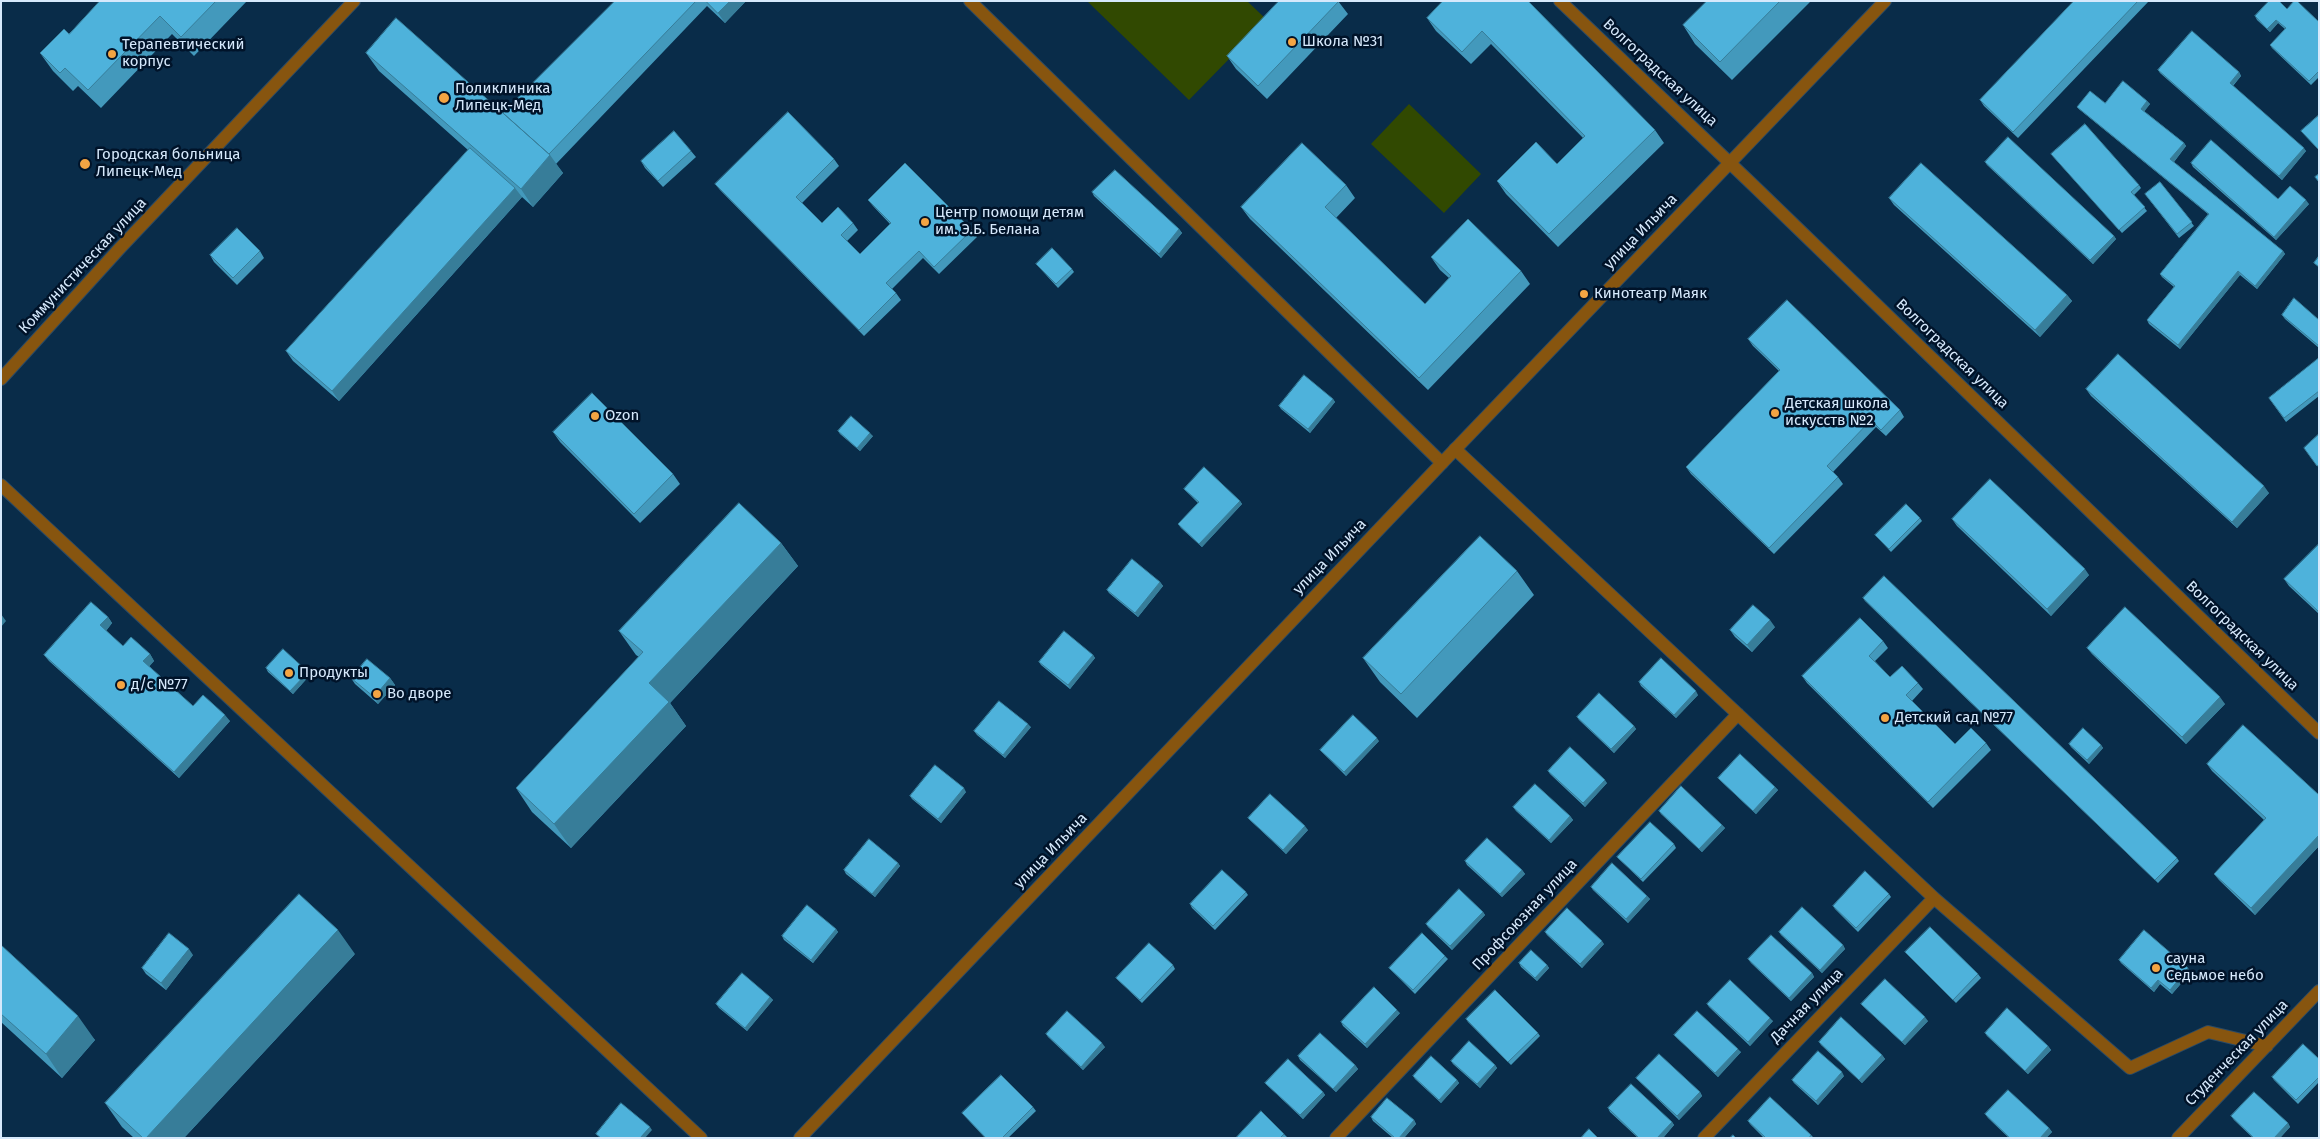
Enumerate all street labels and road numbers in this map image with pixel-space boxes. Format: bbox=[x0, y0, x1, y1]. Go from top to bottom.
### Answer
street label: Волгоградская улица bbox=[1599, 15, 1721, 131]
street label: улица Ильича bbox=[1601, 191, 1681, 273]
street label: Коммунистическая улица bbox=[15, 194, 151, 338]
street label: Волгоградская улица bbox=[1892, 295, 2012, 413]
street label: улица Ильича bbox=[1290, 516, 1370, 598]
street label: Волгоградская улица bbox=[2182, 577, 2302, 695]
street label: улица Ильича bbox=[1011, 810, 1091, 892]
street label: Профсоюзная улица bbox=[1469, 856, 1581, 974]
street label: Дачная улица bbox=[1767, 965, 1847, 1047]
street label: Студенческая улица bbox=[2182, 996, 2292, 1110]

